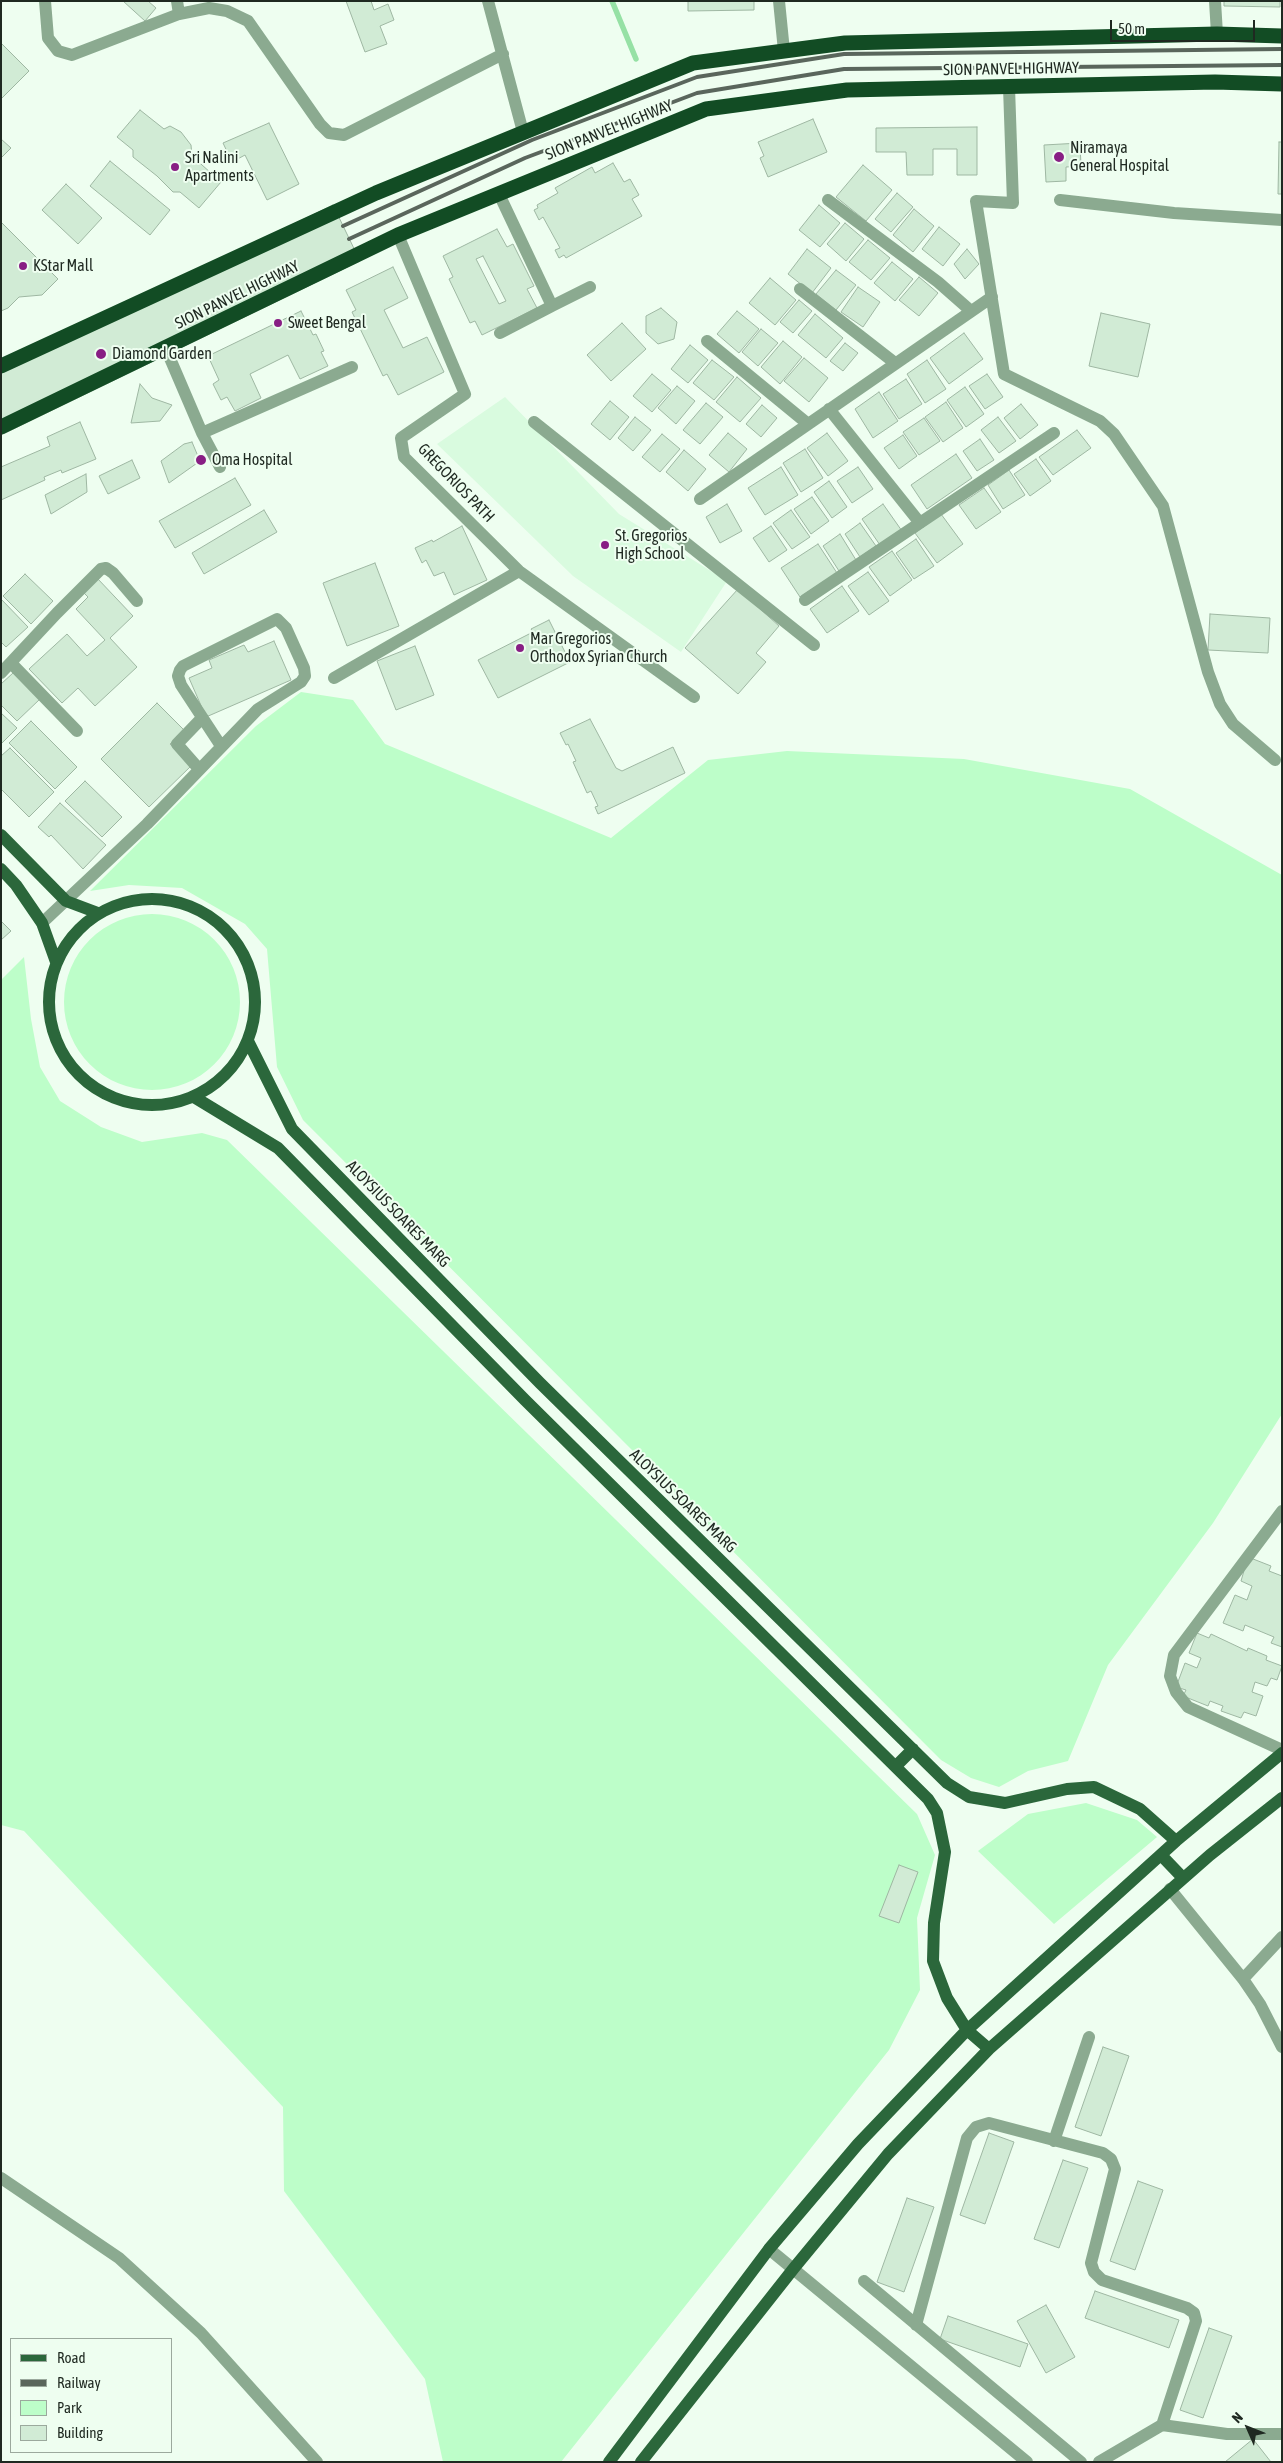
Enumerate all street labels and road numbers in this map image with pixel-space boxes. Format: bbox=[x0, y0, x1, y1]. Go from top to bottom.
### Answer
street label: SION PANVEL HIGHWAY bbox=[943, 58, 1079, 80]
street label: SION PANVEL HIGHWAY bbox=[542, 96, 676, 164]
street label: SION PANVEL HIGHWAY bbox=[172, 257, 302, 333]
street label: GREGORIOS PATH bbox=[414, 440, 498, 526]
street label: ALOYSIUS SOARES MARG bbox=[342, 1156, 454, 1272]
street label: ALOYSIUS SOARES MARG bbox=[625, 1445, 741, 1557]

